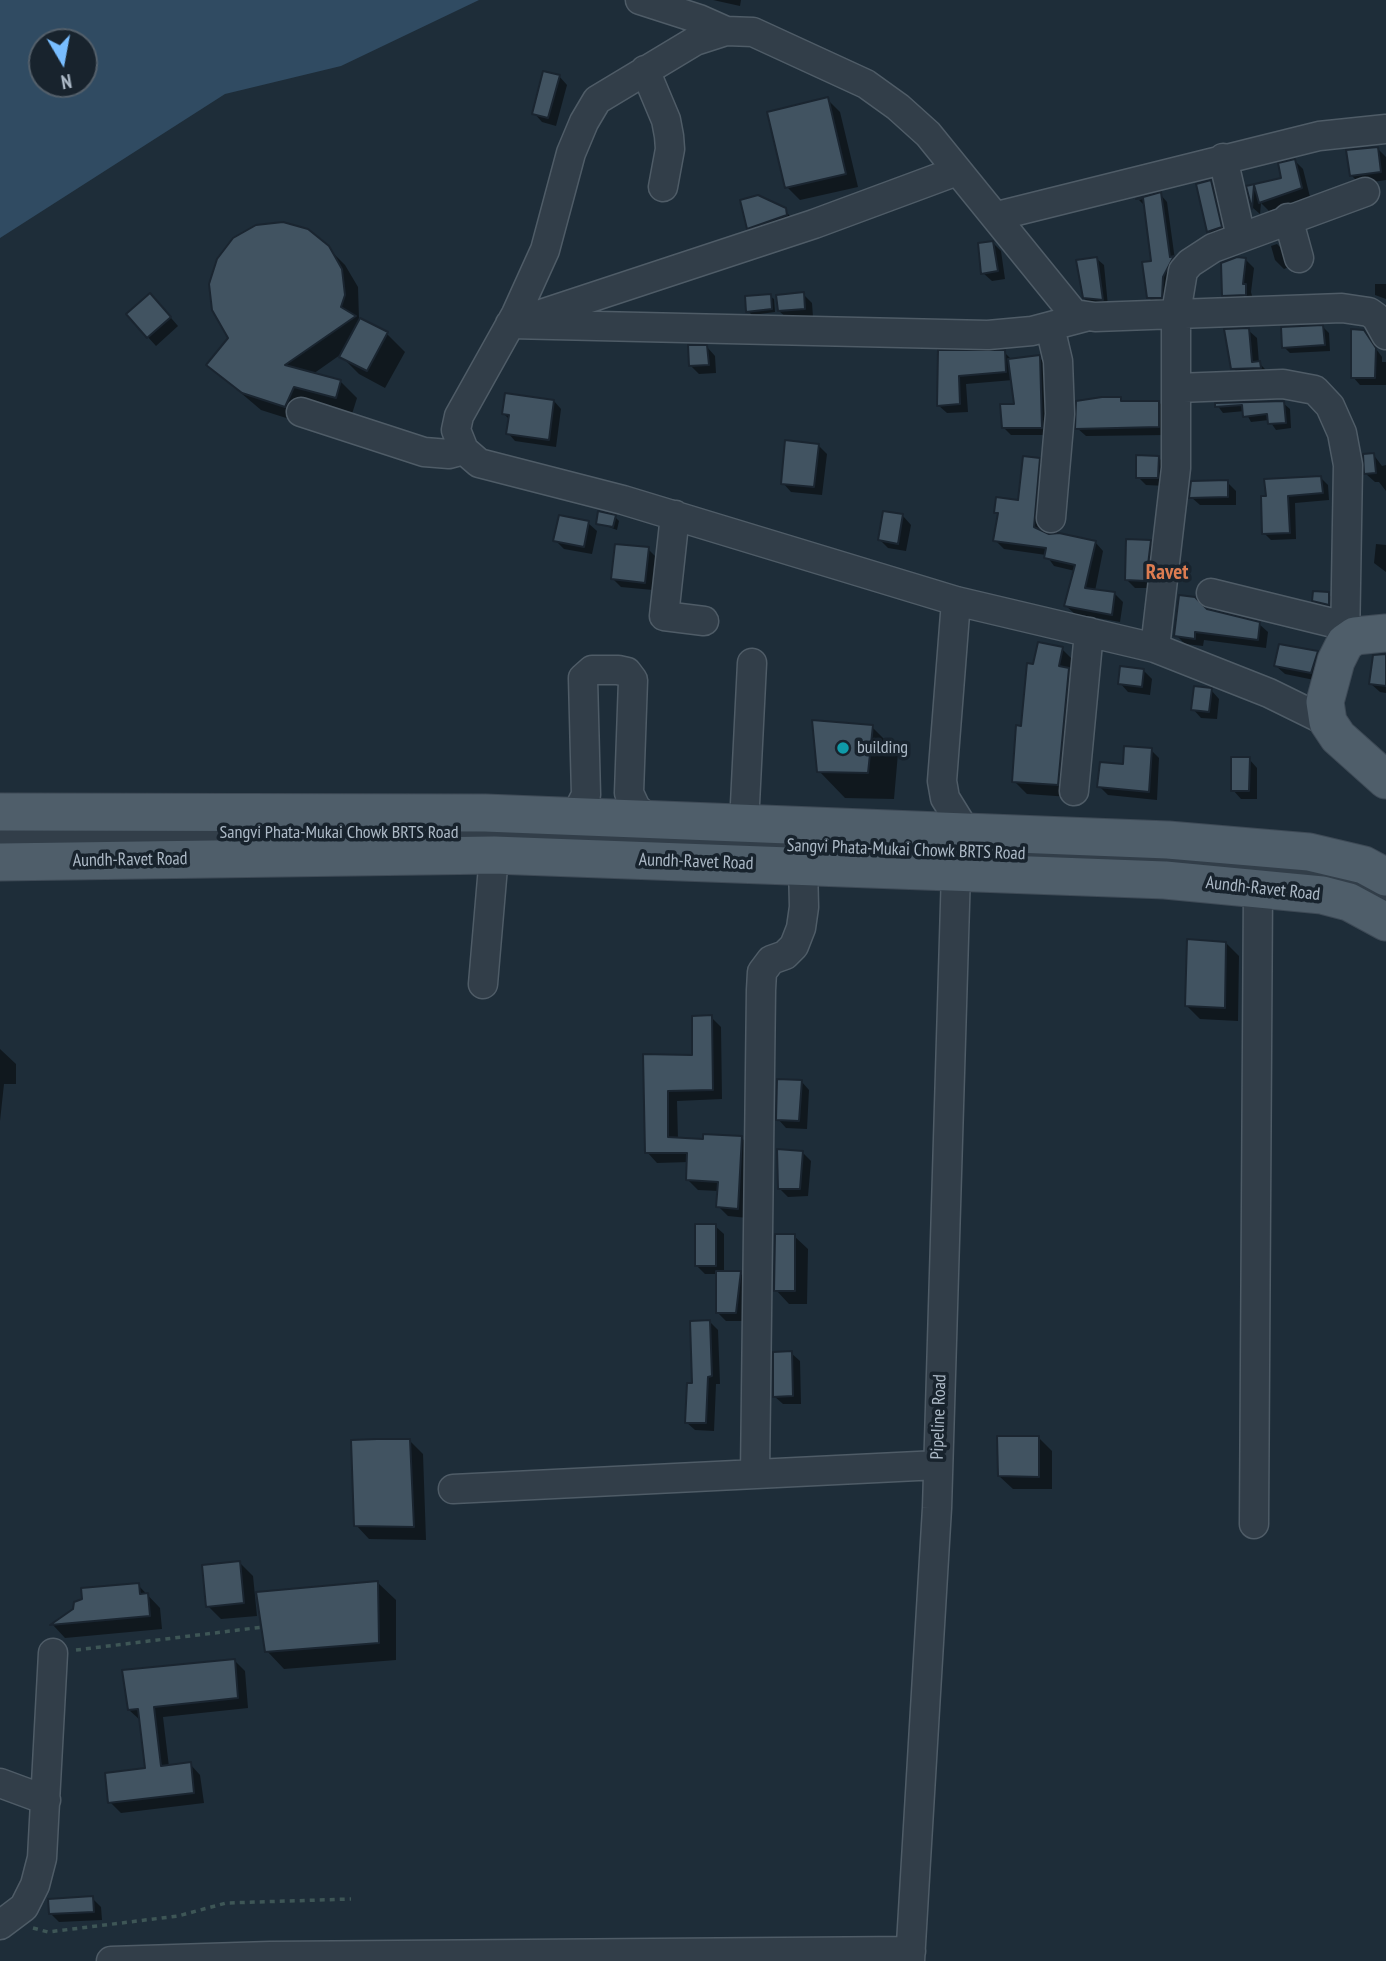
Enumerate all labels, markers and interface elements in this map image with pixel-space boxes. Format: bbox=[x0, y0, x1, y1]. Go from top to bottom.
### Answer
north arrow bbox=[28, 28, 98, 98]
text: N bbox=[59, 69, 73, 94]
district label: Ravet bbox=[1146, 560, 1188, 586]
place label: building bbox=[857, 737, 908, 759]
marker: building bbox=[835, 740, 851, 756]
street label: Sangvi Phata-Mukai Chowk BRTS Road bbox=[220, 822, 458, 844]
street label: Sangvi Phata-Mukai Chowk BRTS Road bbox=[786, 835, 1026, 865]
street label: Aundh-Ravet Road bbox=[72, 848, 188, 872]
street label: Aundh-Ravet Road bbox=[638, 849, 754, 875]
street label: Aundh-Ravet Road bbox=[1205, 872, 1321, 906]
street label: Pipeline Road bbox=[927, 1374, 951, 1460]

